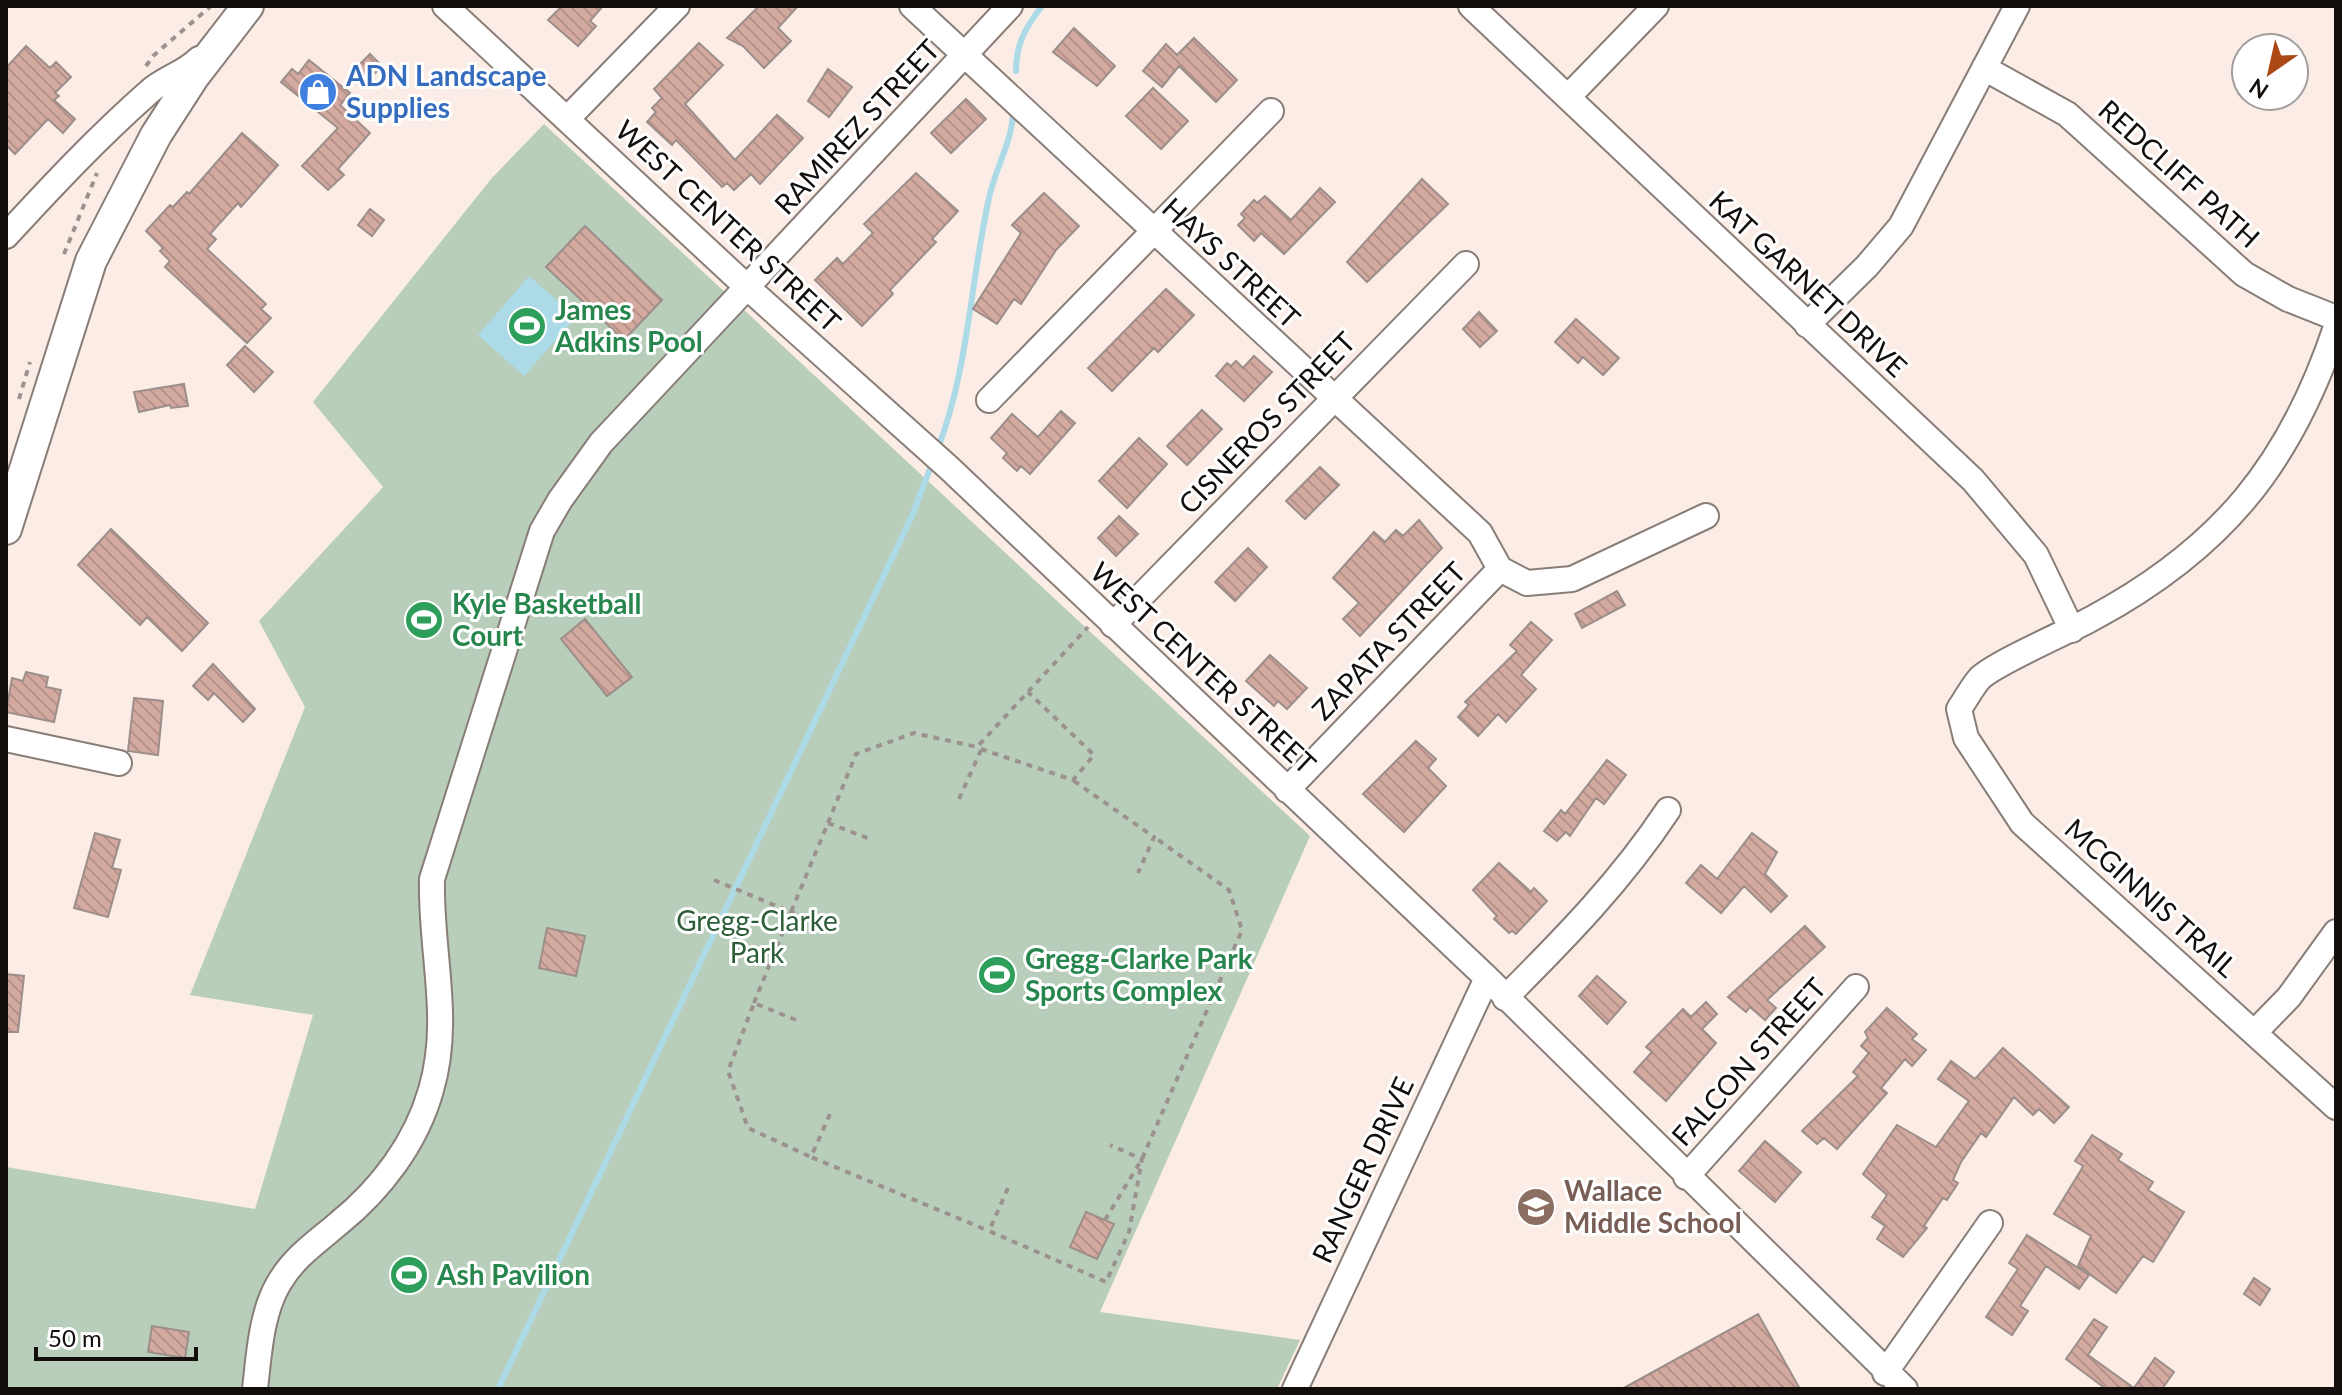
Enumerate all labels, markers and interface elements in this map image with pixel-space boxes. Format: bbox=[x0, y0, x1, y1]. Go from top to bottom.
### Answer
street label: RAMIREZ STREET bbox=[767, 32, 946, 221]
north arrow bbox=[2230, 32, 2310, 112]
place label: ADN Landscape Supplies bbox=[345, 58, 546, 124]
shop icon: ADN Landscape Supplies bbox=[297, 71, 339, 113]
text: N bbox=[2244, 73, 2273, 105]
street label: REDCLIFF PATH bbox=[2092, 92, 2267, 254]
street label: WEST CENTER STREET bbox=[609, 112, 848, 339]
street label: KAT GARNET DRIVE bbox=[1703, 183, 1914, 383]
street label: HAYS STREET bbox=[1156, 190, 1308, 335]
place label: James Adkins Pool bbox=[554, 292, 703, 358]
sports icon: James Adkins Pool bbox=[506, 305, 548, 347]
street label: CISNEROS STREET bbox=[1171, 324, 1362, 520]
street label: WEST CENTER STREET bbox=[1084, 554, 1323, 781]
street label: ZAPATA STREET bbox=[1304, 554, 1472, 726]
place label: Kyle Basketball Court bbox=[452, 586, 641, 652]
sports icon: Kyle Basketball Court bbox=[403, 599, 445, 641]
street label: MCGINNIS TRAIL bbox=[2059, 811, 2245, 983]
park label: Gregg-Clarke Park bbox=[676, 903, 838, 969]
place label: Gregg-Clarke Park Sports Complex bbox=[1025, 941, 1253, 1007]
sports icon: Gregg-Clarke Park Sports Complex bbox=[976, 954, 1018, 996]
street label: FALCON STREET bbox=[1664, 970, 1833, 1152]
street label: RANGER DRIVE bbox=[1304, 1071, 1420, 1268]
place label: Wallace Middle School bbox=[1564, 1173, 1742, 1239]
school or university icon: Wallace Middle School bbox=[1515, 1186, 1557, 1228]
sports icon: Ash Pavilion bbox=[388, 1254, 430, 1296]
place label: Ash Pavilion bbox=[436, 1257, 590, 1291]
scale bar bbox=[36, 1311, 196, 1361]
text: 50 m bbox=[48, 1323, 102, 1352]

